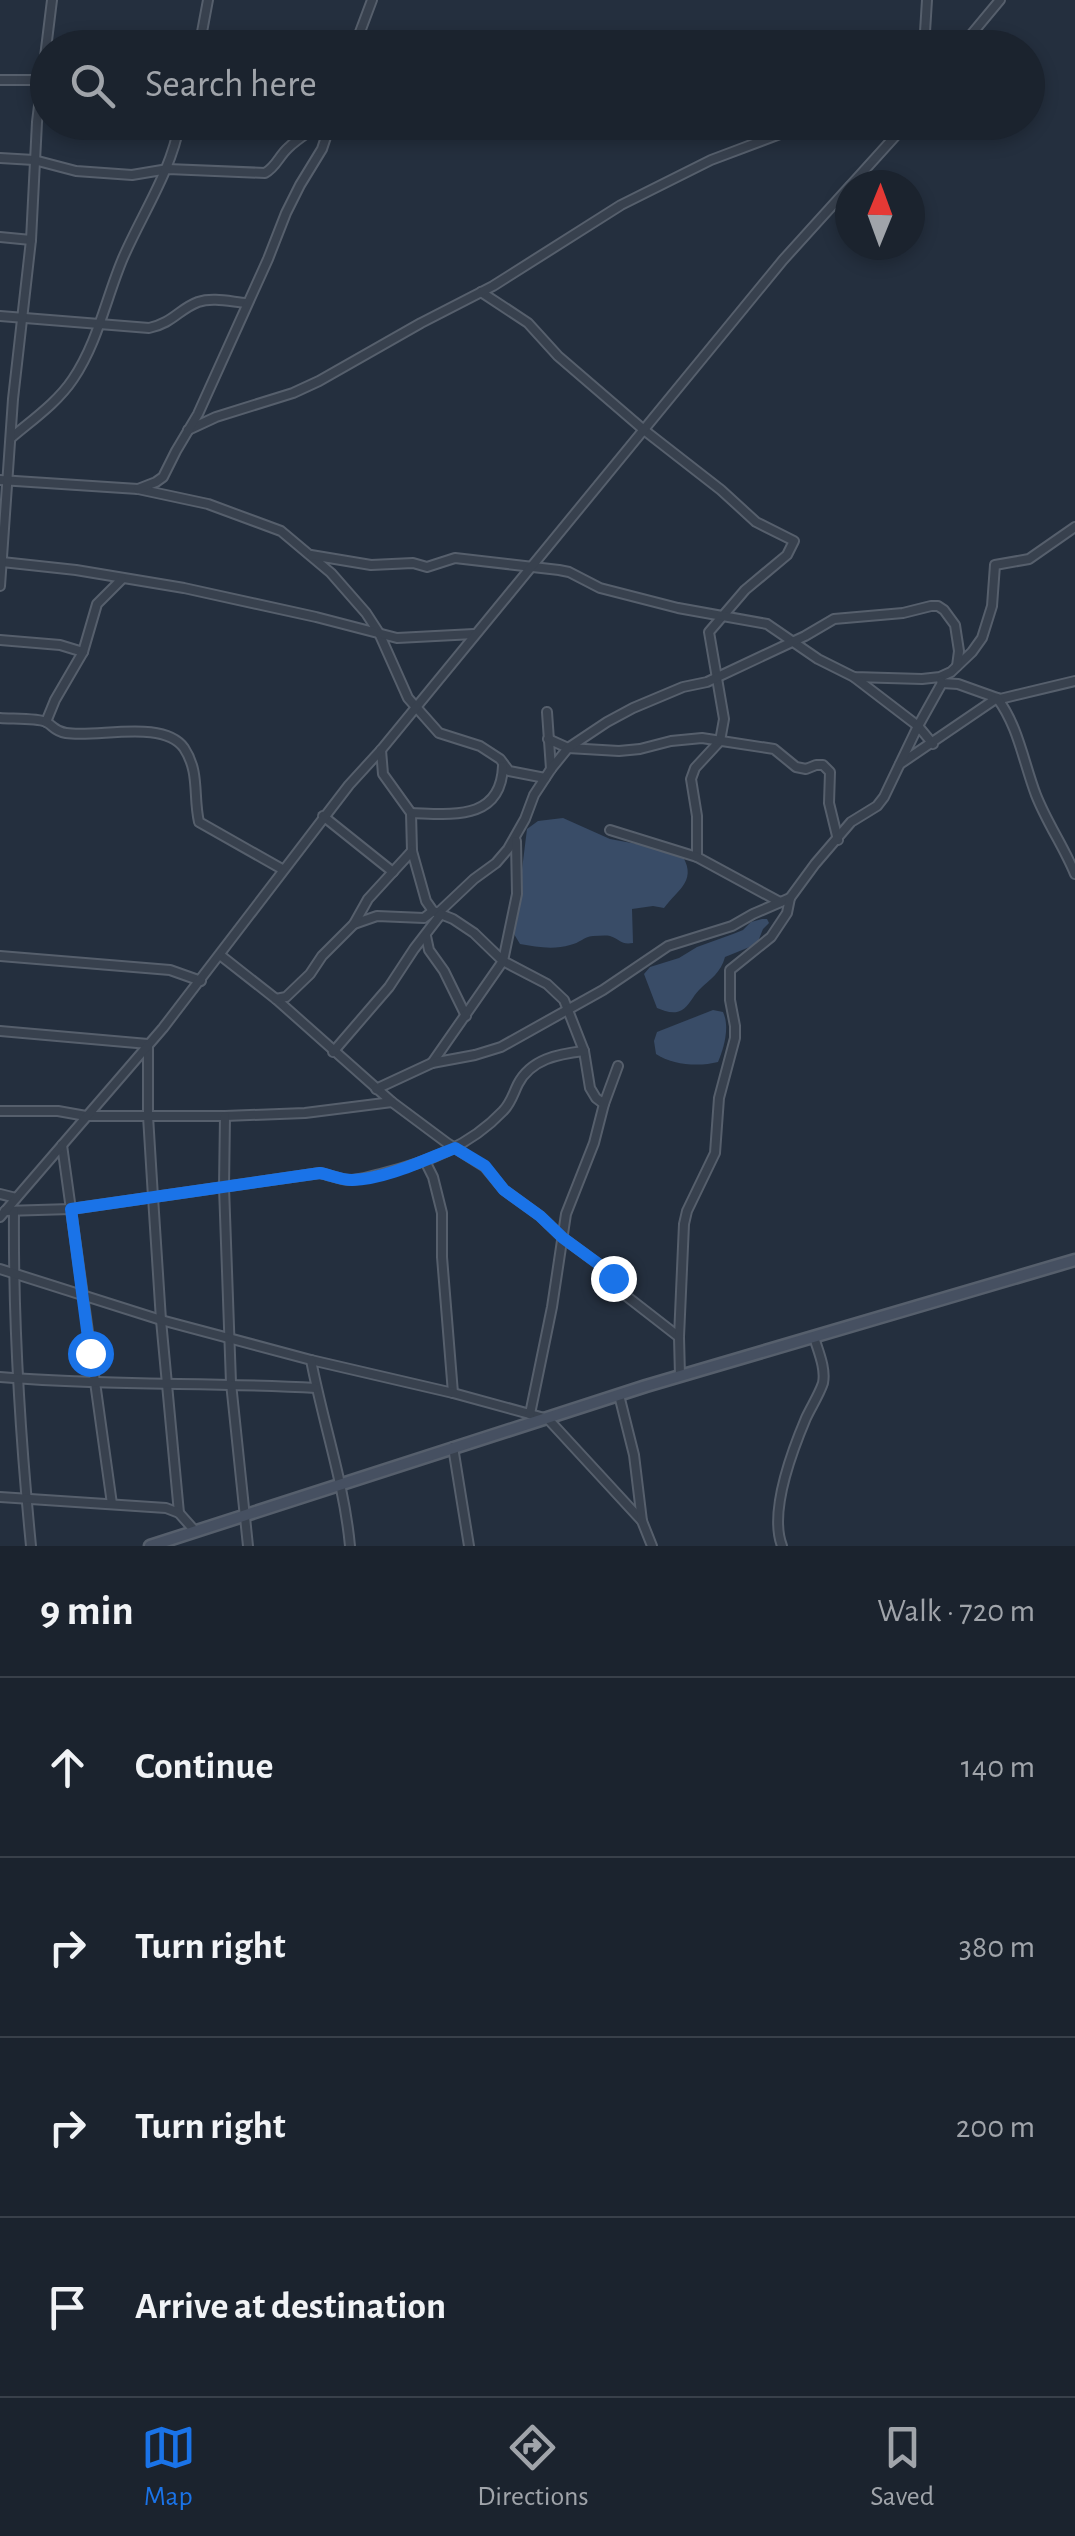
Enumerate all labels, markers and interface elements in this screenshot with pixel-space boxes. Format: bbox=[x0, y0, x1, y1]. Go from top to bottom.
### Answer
search box bbox=[30, 30, 1045, 140]
icon: search bbox=[65, 58, 120, 113]
text: Search here bbox=[145, 66, 317, 104]
north arrow bbox=[835, 170, 925, 260]
route end bbox=[591, 1256, 637, 1302]
route start bbox=[68, 1331, 114, 1377]
text: 9 min bbox=[40, 1590, 134, 1632]
text: Walk · 720 m bbox=[877, 1595, 1035, 1627]
icon: ahead bbox=[40, 1740, 95, 1795]
text: Continue bbox=[135, 1748, 273, 1786]
text: 140 m bbox=[961, 1751, 1035, 1783]
icon: right bbox=[40, 1920, 95, 1975]
text: Turn right bbox=[135, 1928, 285, 1966]
text: 380 m bbox=[959, 1931, 1035, 1963]
icon: right bbox=[40, 2100, 95, 2155]
text: Turn right bbox=[135, 2108, 285, 2146]
text: 200 m bbox=[956, 2111, 1035, 2143]
icon: arrive bbox=[40, 2280, 95, 2335]
text: Arrive at destination bbox=[135, 2288, 446, 2326]
tab: Map bbox=[141, 2420, 196, 2514]
tab: Directions bbox=[477, 2420, 589, 2514]
tab: Saved bbox=[870, 2420, 934, 2514]

